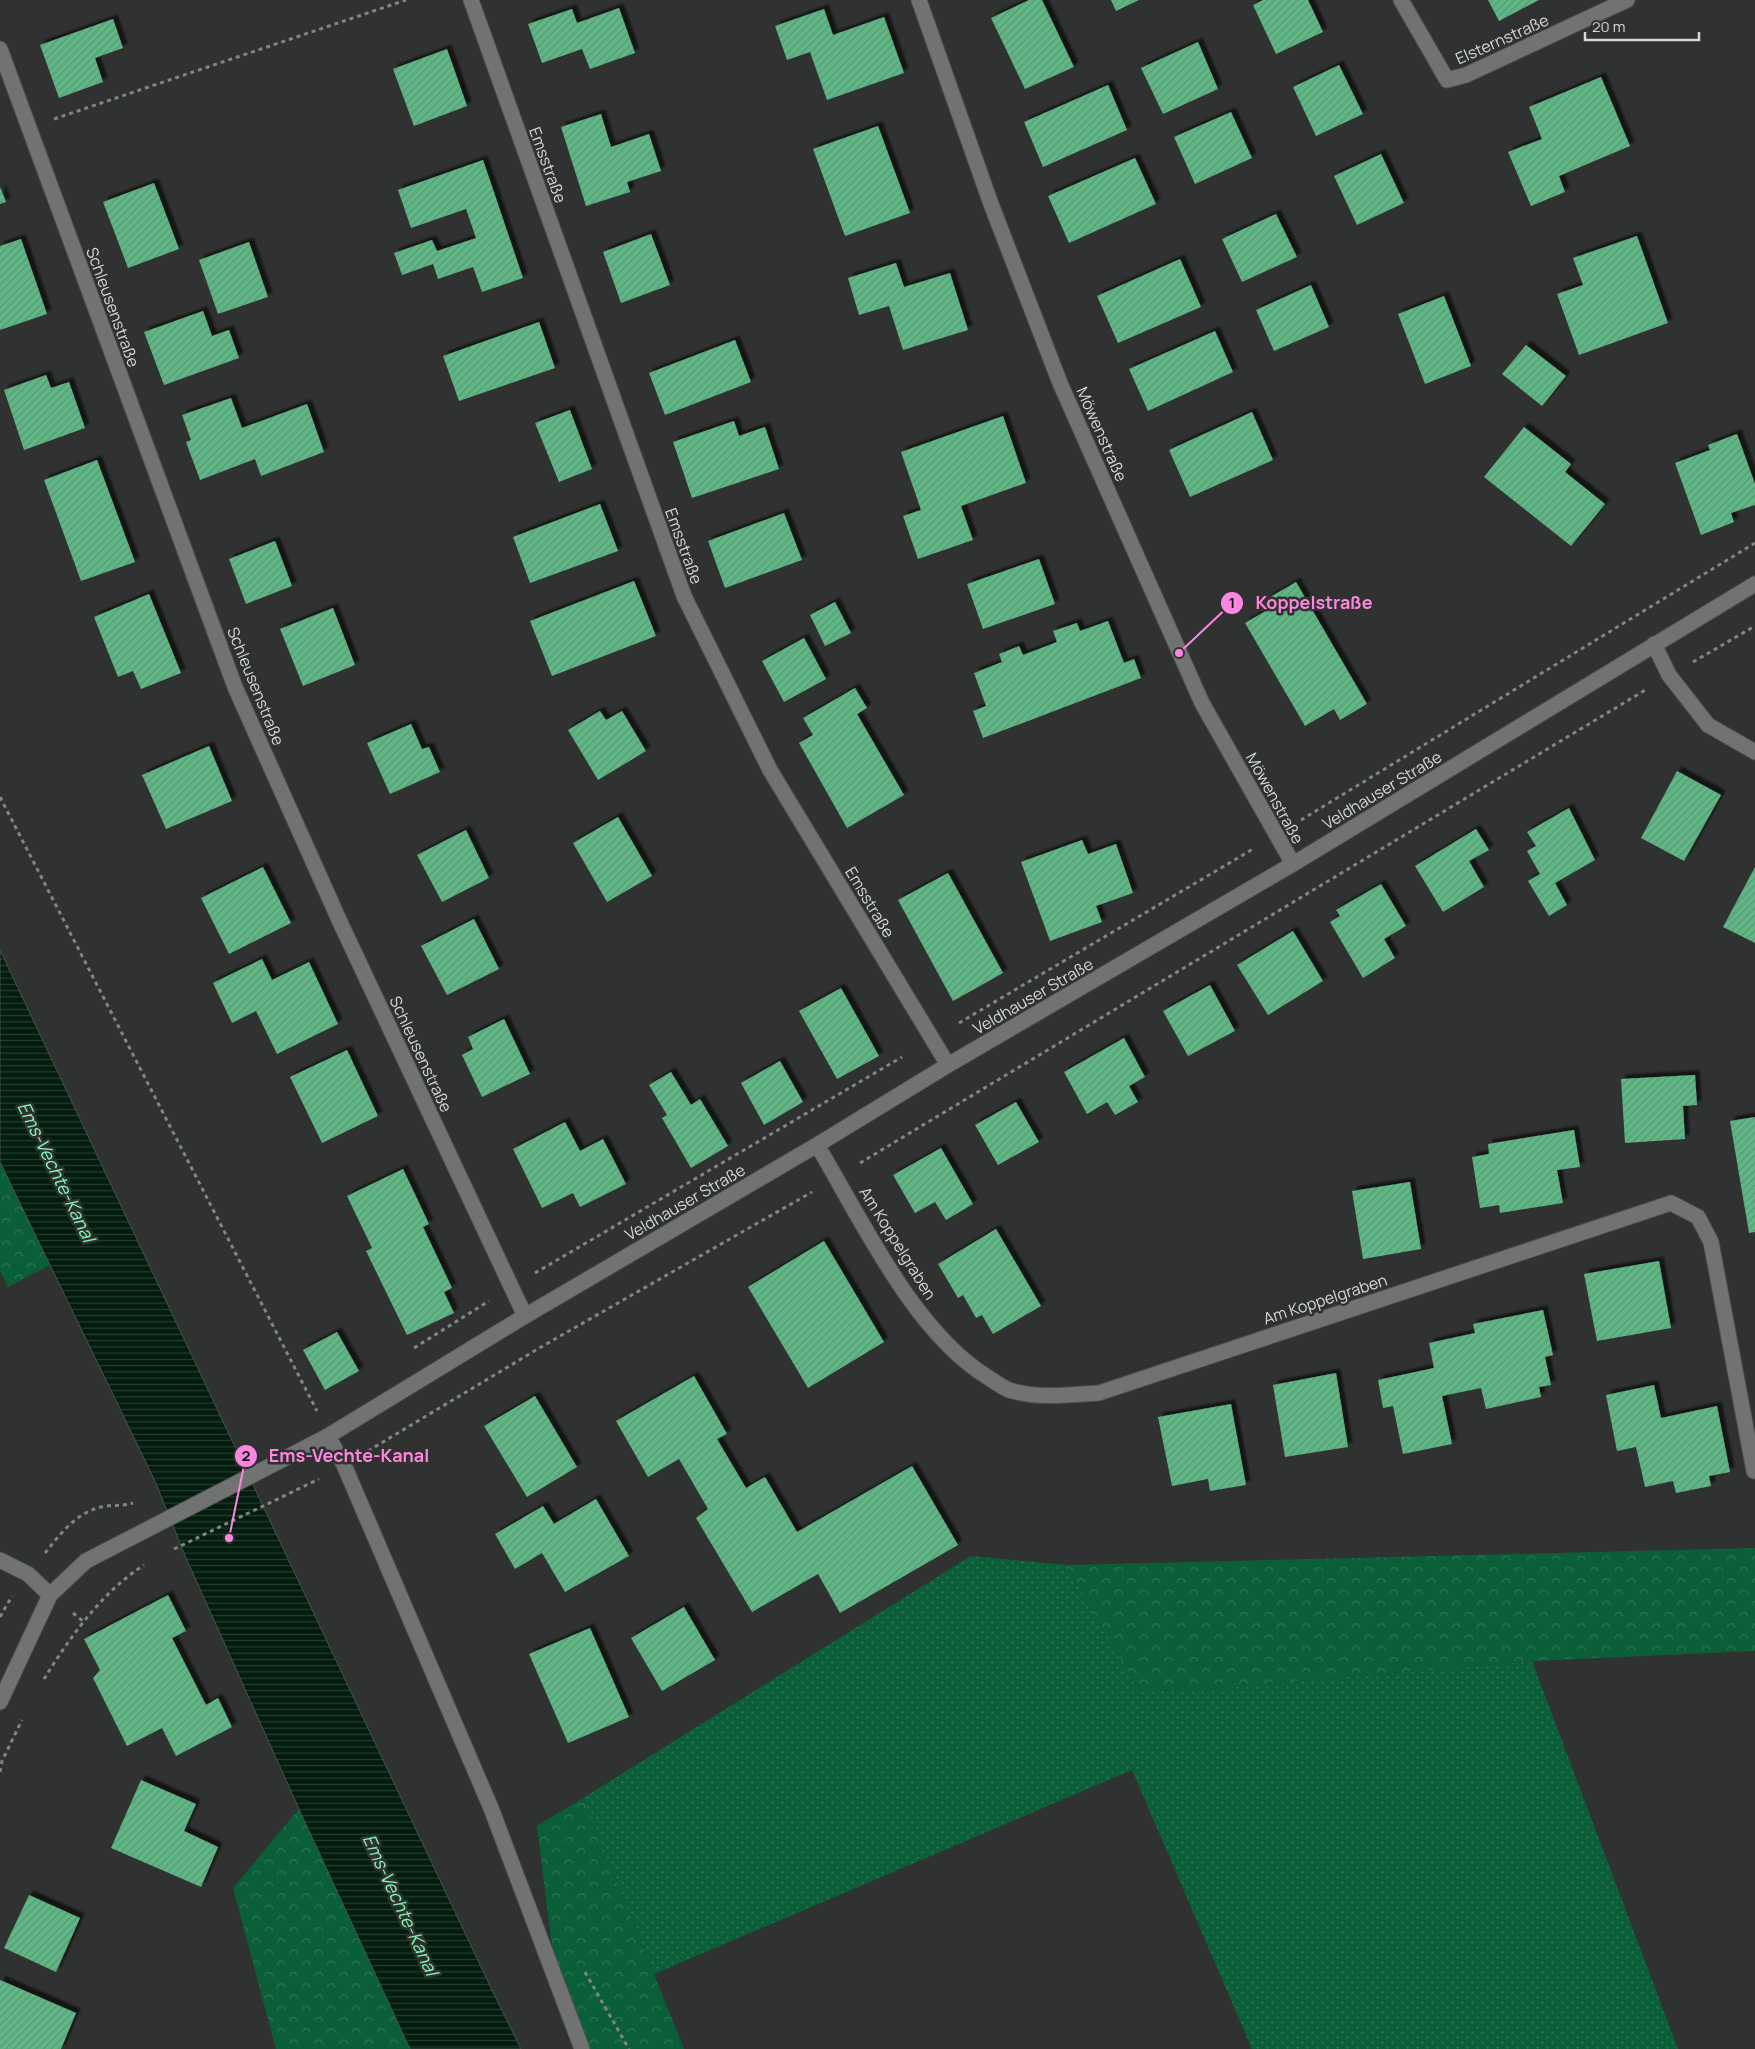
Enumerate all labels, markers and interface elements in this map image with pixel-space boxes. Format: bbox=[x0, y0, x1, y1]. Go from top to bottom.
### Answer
street label: Elsternstraße bbox=[1452, 9, 1552, 69]
scale bar bbox=[1585, 10, 1699, 42]
text: 20 m bbox=[1592, 16, 1625, 37]
street label: Emsstraße bbox=[524, 124, 572, 206]
street label: Schleusenstraße bbox=[81, 244, 145, 370]
street label: Möwenstraße bbox=[1071, 383, 1133, 485]
street label: Emsstraße bbox=[660, 505, 708, 587]
callout: Koppelstraße bbox=[1220, 586, 1382, 619]
text: Koppelstraße bbox=[1255, 590, 1373, 614]
text: 1 bbox=[1229, 592, 1235, 613]
street label: Schleusenstraße bbox=[222, 624, 290, 748]
street label: Veldhauser Straße bbox=[1318, 746, 1446, 834]
street label: Möwenstraße bbox=[1241, 748, 1309, 848]
street label: Emsstraße bbox=[840, 862, 900, 942]
street label: Veldhauser Straße bbox=[969, 953, 1097, 1039]
street label: Schleusenstraße bbox=[384, 992, 458, 1116]
water label: Ems-Vechte-Kanal bbox=[13, 1097, 102, 1248]
street label: Veldhauser Straße bbox=[621, 1159, 749, 1245]
street label: Am Koppelgraben bbox=[854, 1182, 942, 1304]
street label: Am Koppelgraben bbox=[1260, 1269, 1390, 1329]
callout: Ems-Vechte-Kanal bbox=[234, 1439, 439, 1472]
text: Ems-Vechte-Kanal bbox=[269, 1443, 429, 1467]
text: 2 bbox=[242, 1445, 251, 1466]
water label: Ems-Vechte-Kanal bbox=[358, 1830, 445, 1982]

